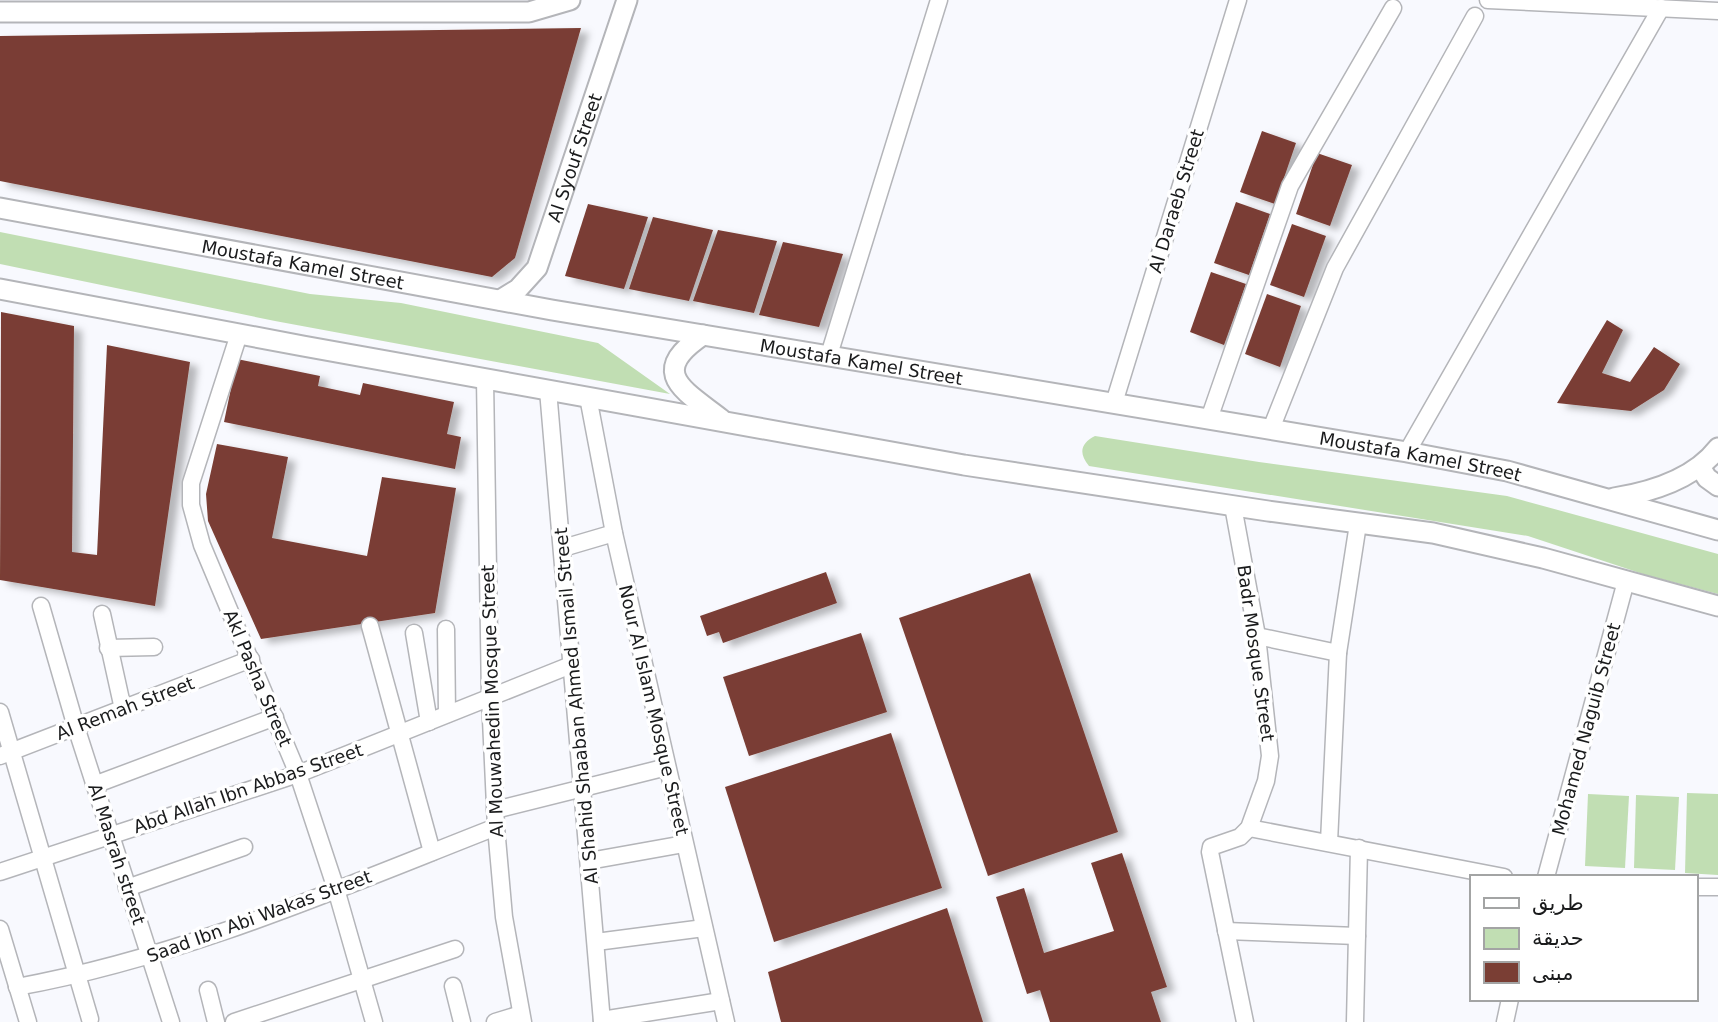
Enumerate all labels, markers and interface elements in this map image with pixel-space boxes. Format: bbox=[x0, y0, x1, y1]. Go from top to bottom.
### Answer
street label: Al Syouf Street bbox=[543, 90, 605, 225]
street label: Al Daraeb Street bbox=[1144, 127, 1208, 275]
street label: Moustafa Kamel Street bbox=[200, 235, 406, 293]
street label: Moustafa Kamel Street bbox=[758, 334, 964, 389]
street label: Moustafa Kamel Street bbox=[1318, 427, 1524, 485]
street label: Al Shahid Shaaban Ahmed Ismail Street bbox=[550, 527, 602, 885]
street label: Badr Mosque Street bbox=[1233, 563, 1279, 743]
street label: Al Mouwahedin Mosque Street bbox=[477, 564, 507, 838]
street label: Nour Al Islam Mosque Street bbox=[615, 583, 693, 837]
street label: Akl Pasha Street bbox=[220, 606, 296, 750]
street label: Mohamed Naguib Street bbox=[1548, 621, 1624, 837]
street label: Al Remah Street bbox=[53, 672, 197, 744]
street label: Abd Allah Ibn Abbas Street bbox=[131, 739, 365, 837]
street label: Al Masrah street bbox=[84, 781, 150, 927]
street label: Saad Ibn Abi Wakas Street bbox=[144, 866, 374, 966]
legend bbox=[1470, 875, 1697, 1001]
text: طريق bbox=[1532, 891, 1584, 915]
text: حديقة bbox=[1532, 926, 1584, 950]
text: مبنى bbox=[1532, 961, 1573, 985]

